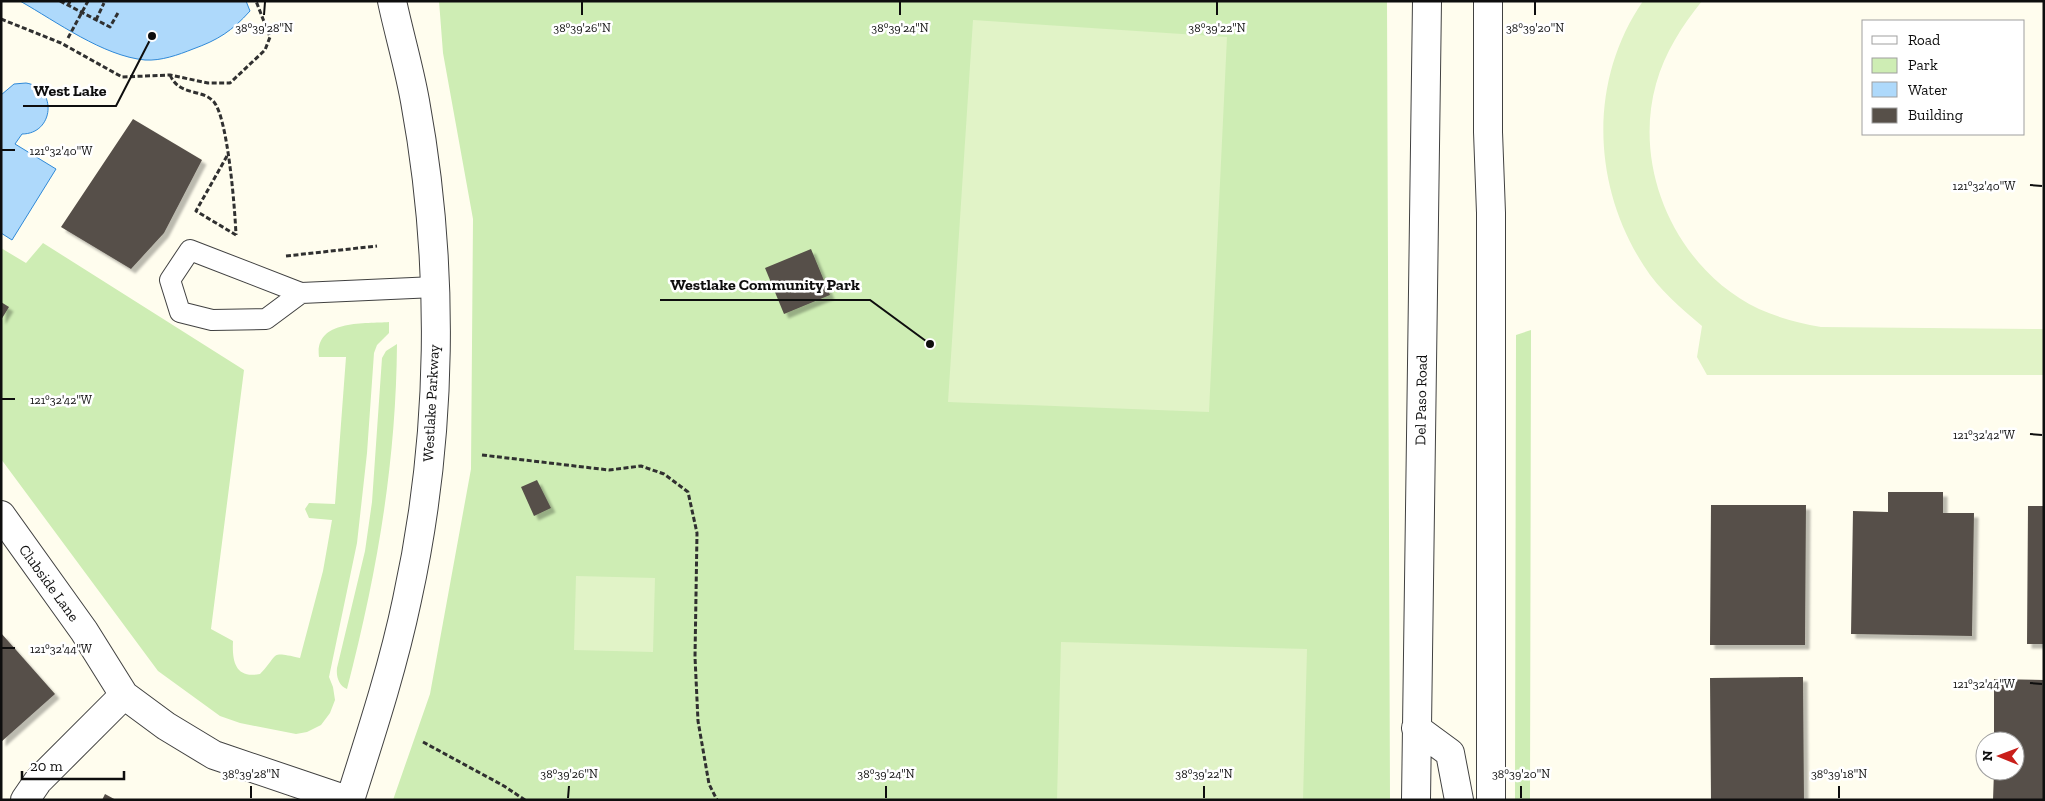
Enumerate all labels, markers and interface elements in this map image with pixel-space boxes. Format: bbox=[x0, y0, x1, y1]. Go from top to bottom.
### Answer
legend bbox=[1862, 20, 2025, 135]
text: 38°39'28"N bbox=[235, 21, 293, 35]
text: 38°39'26"N bbox=[553, 21, 611, 35]
text: 38°39'24"N bbox=[871, 21, 929, 35]
text: 38°39'22"N bbox=[1188, 21, 1246, 35]
text: 38°39'20"N bbox=[1506, 21, 1564, 35]
text: Road bbox=[1908, 31, 1941, 49]
text: Park bbox=[1908, 56, 1938, 74]
callout: West Lake bbox=[23, 75, 116, 106]
text: West Lake bbox=[34, 81, 107, 100]
text: Water bbox=[1908, 81, 1948, 99]
text: Building bbox=[1908, 106, 1963, 124]
text: 121°32'40"W bbox=[30, 144, 93, 158]
text: 121°32'40"W bbox=[1953, 179, 2016, 193]
callout: Westlake Community Park bbox=[660, 269, 870, 300]
text: Westlake Community Park bbox=[670, 275, 860, 294]
street label: Westlake Parkway bbox=[419, 343, 443, 462]
street label: Del Paso Road bbox=[1411, 354, 1431, 446]
text: 121°32'42"W bbox=[30, 393, 93, 407]
text: 121°32'42"W bbox=[1953, 428, 2016, 442]
street label: Clubside Lane bbox=[15, 541, 83, 625]
text: 121°32'44"W bbox=[30, 642, 93, 656]
text: 121°32'44"W bbox=[1953, 677, 2016, 691]
north arrow bbox=[1975, 731, 2025, 781]
scale bar bbox=[22, 748, 125, 780]
text: N bbox=[1979, 750, 1996, 761]
text: 20 m bbox=[30, 757, 63, 775]
text: 38°39'28"N bbox=[222, 767, 280, 781]
text: 38°39'26"N bbox=[540, 767, 598, 781]
text: 38°39'24"N bbox=[857, 767, 915, 781]
text: 38°39'22"N bbox=[1175, 767, 1233, 781]
text: 38°39'20"N bbox=[1492, 767, 1550, 781]
text: 38°39'18"N bbox=[1811, 767, 1867, 781]

